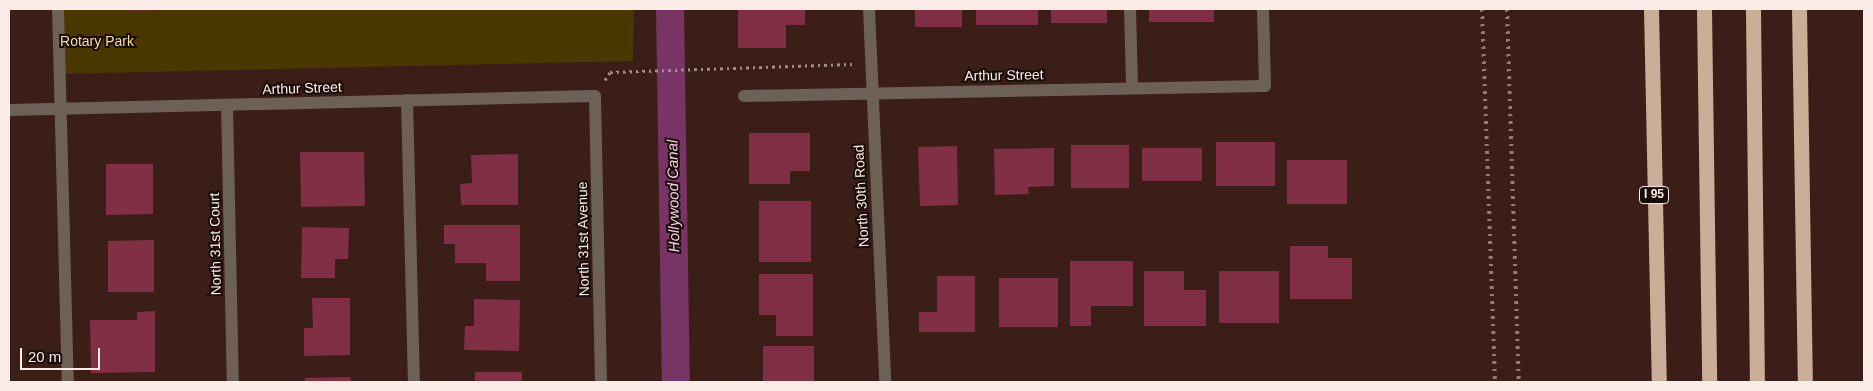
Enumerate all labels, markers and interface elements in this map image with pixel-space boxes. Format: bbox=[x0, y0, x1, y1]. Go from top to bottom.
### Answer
park label: Rotary Park bbox=[60, 33, 134, 49]
street label: Arthur Street bbox=[964, 66, 1044, 84]
street label: Arthur Street bbox=[262, 78, 342, 98]
water label: Hollywood Canal bbox=[663, 140, 683, 252]
street label: North 30th Road bbox=[850, 144, 872, 248]
street label: North 31st Avenue bbox=[574, 181, 592, 297]
road number: I 95 bbox=[1638, 186, 1670, 204]
street label: North 31st Court bbox=[206, 193, 224, 295]
scale bar bbox=[22, 338, 102, 370]
text: 20 m bbox=[28, 348, 61, 365]

